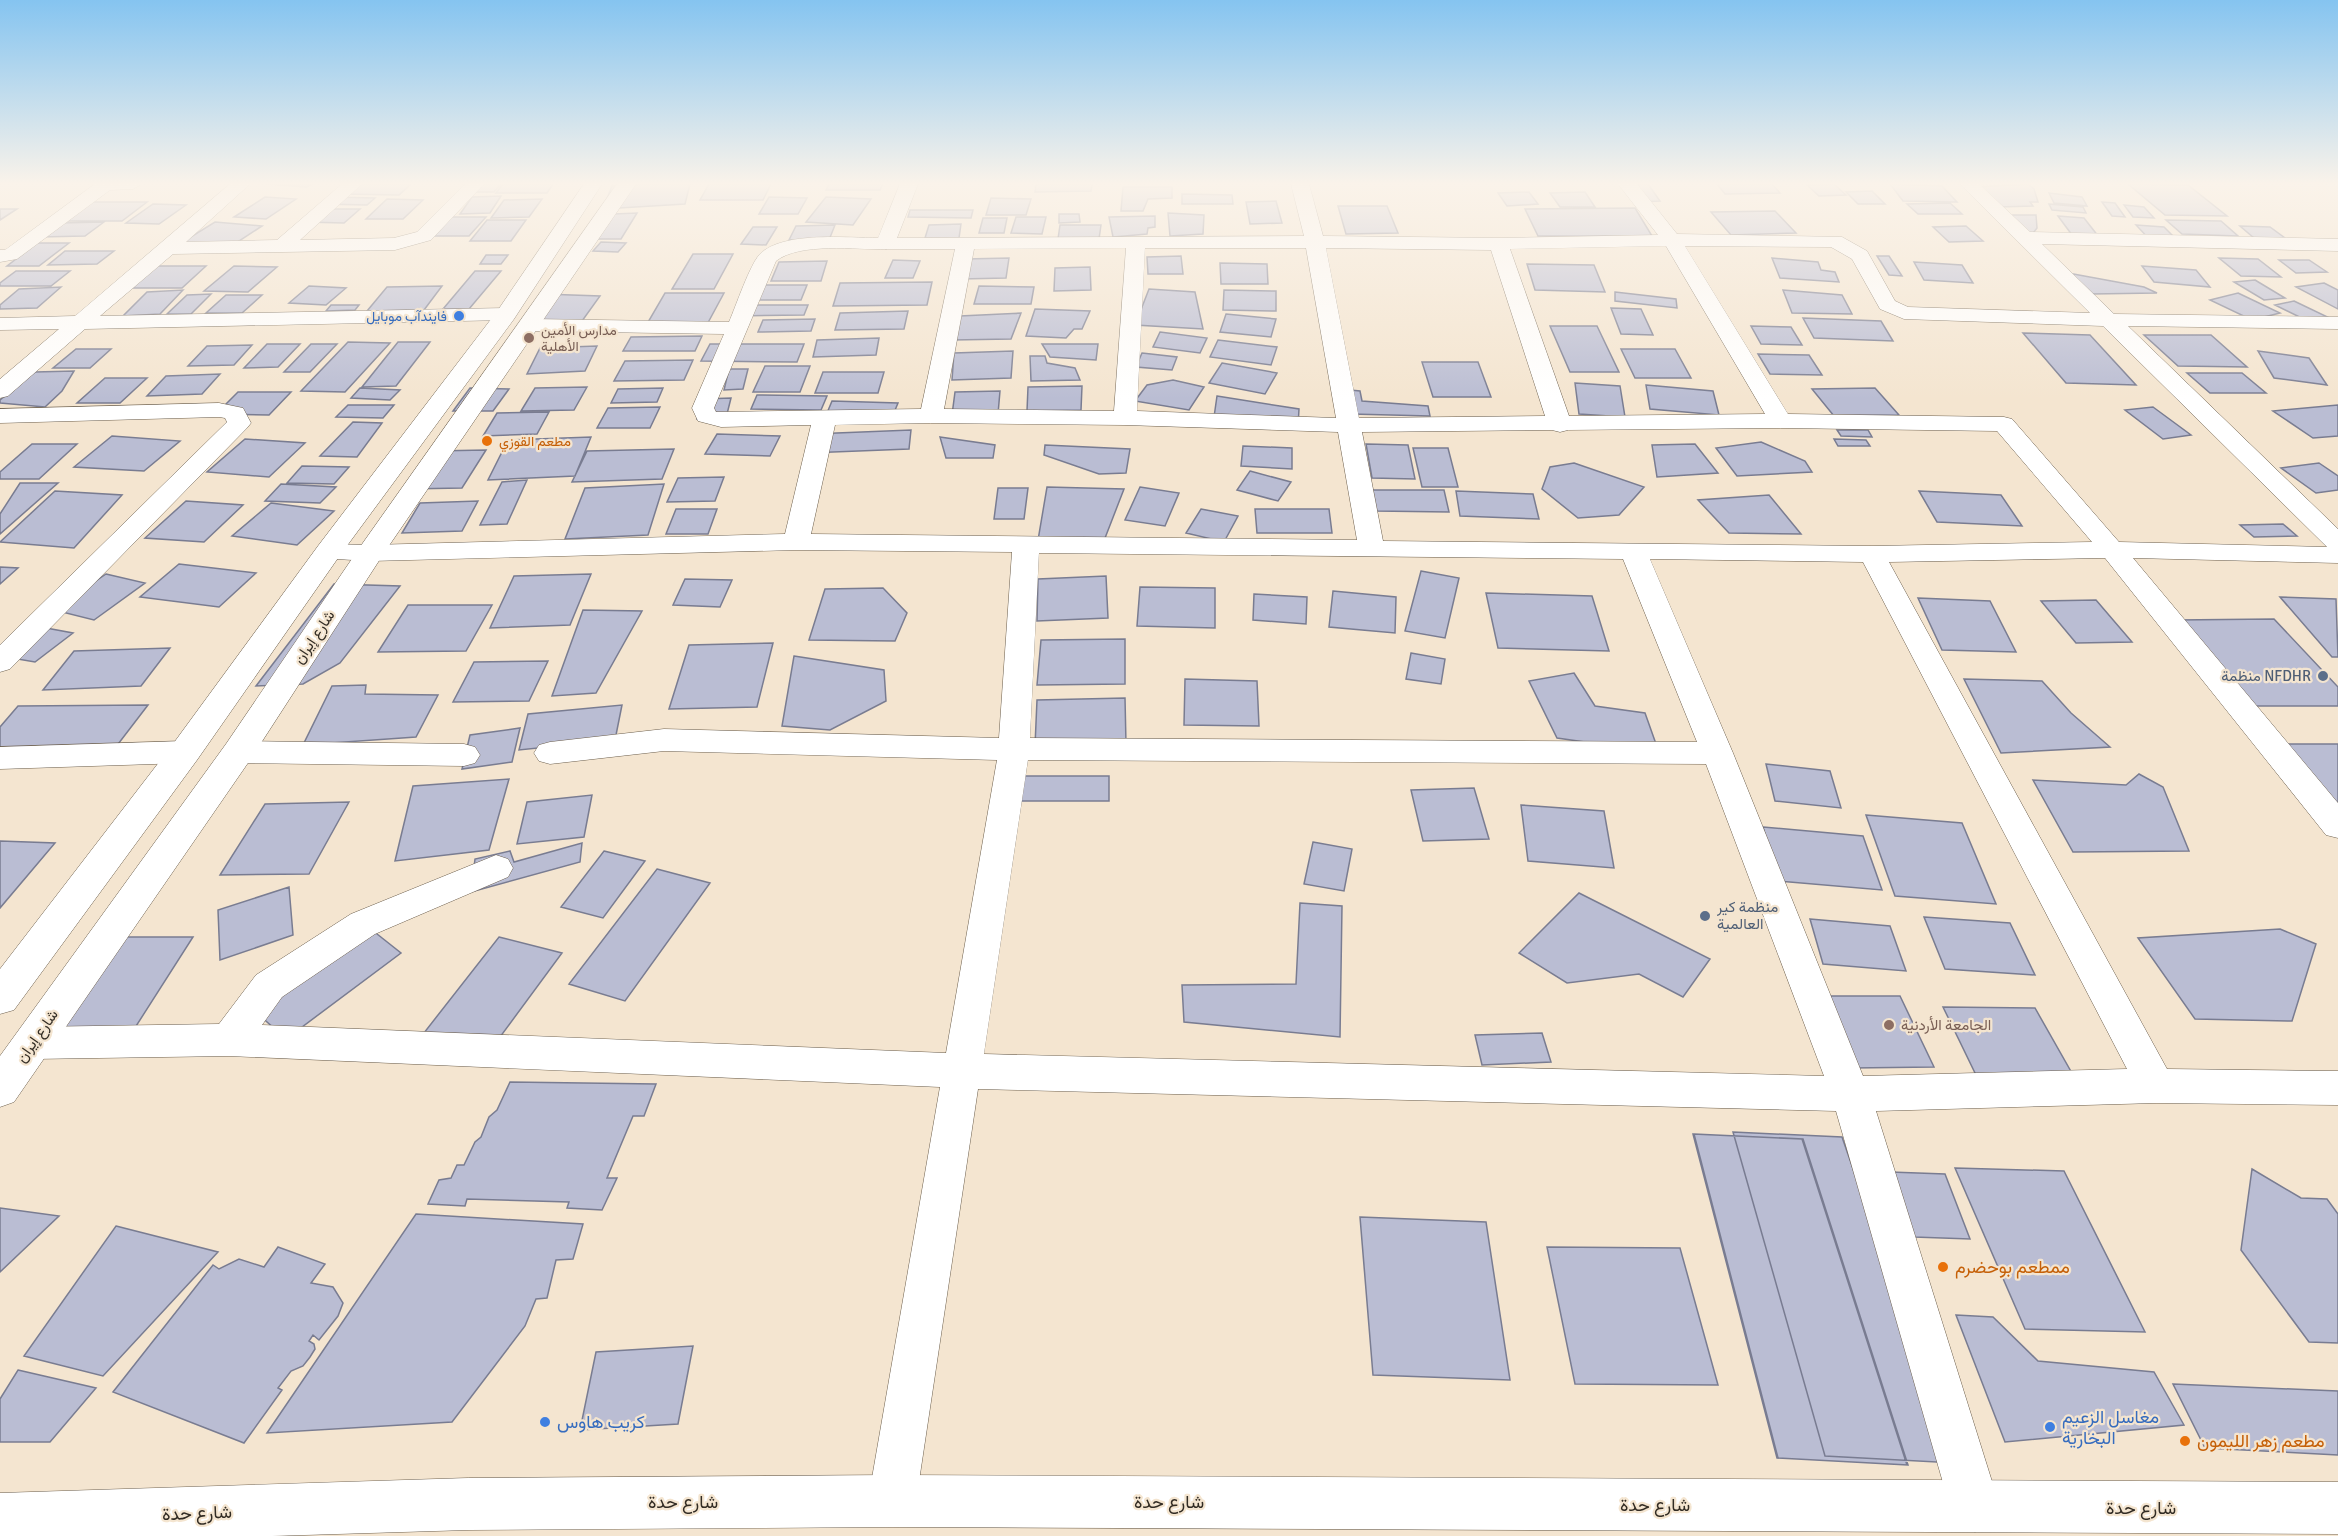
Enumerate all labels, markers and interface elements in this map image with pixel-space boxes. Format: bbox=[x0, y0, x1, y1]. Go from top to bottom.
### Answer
place label: فايندآب موبايل bbox=[366, 308, 447, 325]
marker: فايندآب موبايل bbox=[452, 309, 466, 323]
place label: مدارس الأمين الأهلية bbox=[541, 322, 617, 355]
marker: مدارس الأمين الأهلية bbox=[522, 331, 536, 345]
place label: مطعم القوزي bbox=[499, 433, 571, 453]
marker: مطعم القوزي bbox=[480, 434, 494, 448]
street label: شارع إيران bbox=[290, 607, 340, 668]
place label: منظمة NFDHR bbox=[2221, 667, 2311, 685]
marker: منظمة NFDHR bbox=[2316, 669, 2330, 683]
place label: منظمة كير العالمية bbox=[1716, 898, 1778, 933]
marker: منظمة كير العالمية bbox=[1698, 909, 1712, 923]
street label: شارع إيران bbox=[12, 1006, 63, 1067]
place label: الجامعة الأردنية bbox=[1901, 1016, 1991, 1034]
marker: الجامعة الأردنية bbox=[1882, 1018, 1896, 1032]
place label: ممطعم بوحضرم bbox=[1955, 1256, 2070, 1279]
marker: ممطعم بوحضرم bbox=[1936, 1260, 1950, 1274]
place label: مغاسل الزعيم البخارية bbox=[2062, 1406, 2159, 1449]
place label: كريب هاوس bbox=[557, 1411, 645, 1433]
marker: كريب هاوس bbox=[538, 1415, 552, 1429]
marker: مغاسل الزعيم البخارية bbox=[2043, 1420, 2057, 1434]
place label: مطعم زهر الليمون bbox=[2197, 1430, 2325, 1453]
marker: مطعم زهر الليمون bbox=[2178, 1434, 2192, 1448]
street label: شارع حدة bbox=[648, 1491, 718, 1514]
street label: شارع حدة bbox=[1134, 1491, 1204, 1514]
street label: شارع حدة bbox=[1620, 1494, 1690, 1517]
street label: شارع حدة bbox=[2106, 1497, 2176, 1520]
street label: شارع حدة bbox=[162, 1501, 232, 1526]

